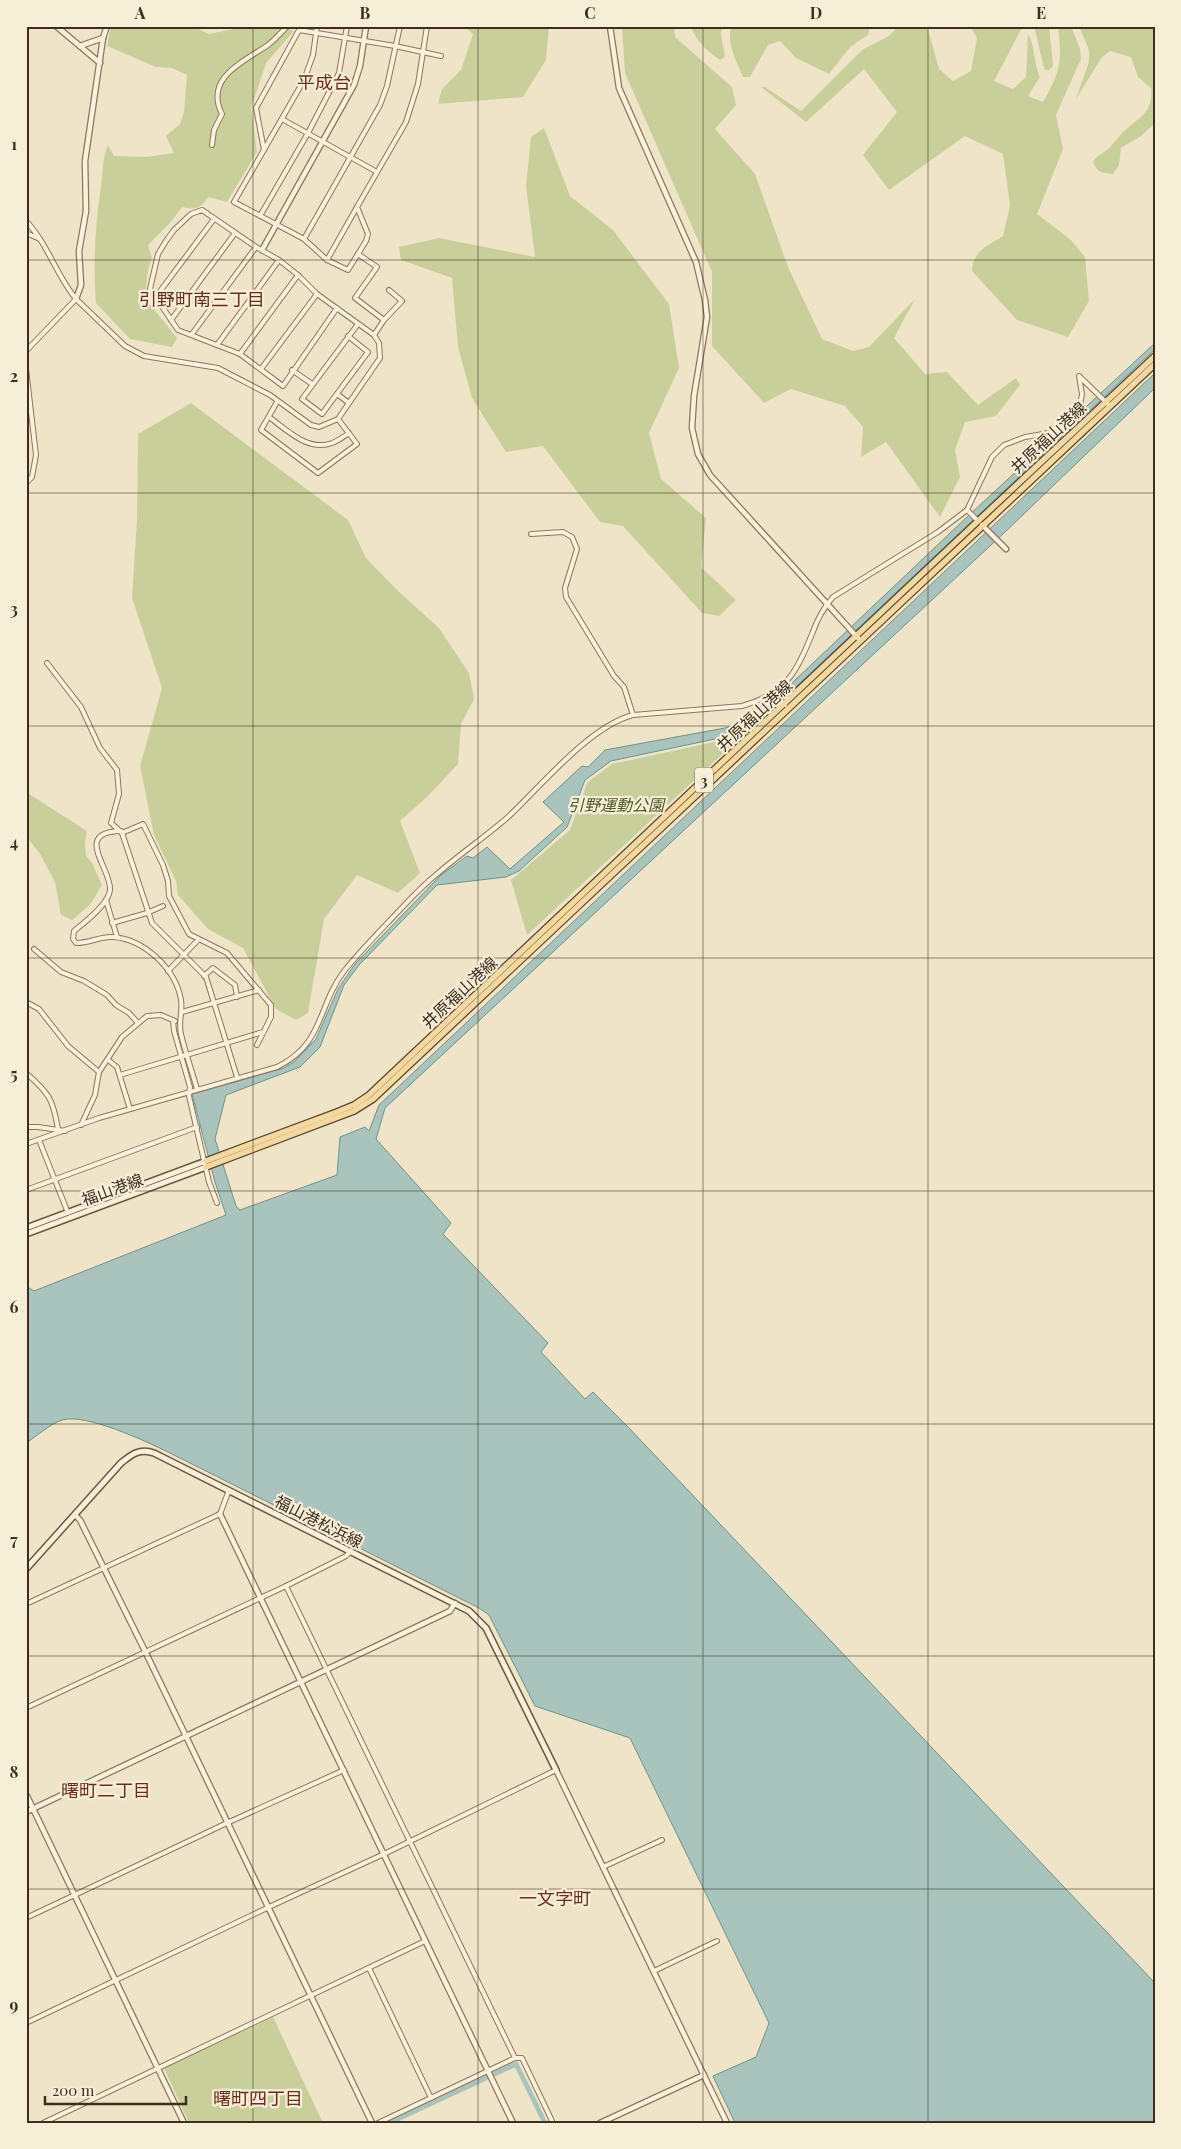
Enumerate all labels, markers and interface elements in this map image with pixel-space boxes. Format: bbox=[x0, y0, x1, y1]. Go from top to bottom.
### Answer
text: A bbox=[134, 2, 146, 23]
text: B bbox=[360, 2, 371, 23]
text: C bbox=[584, 2, 596, 23]
text: D bbox=[810, 2, 822, 23]
text: E bbox=[1036, 2, 1046, 23]
district label: 平成台 bbox=[297, 70, 351, 94]
text: 1 bbox=[11, 133, 17, 154]
district label: 引野町南三丁目 bbox=[139, 287, 265, 311]
text: 2 bbox=[10, 365, 18, 386]
street label: 井原福山港線 bbox=[1006, 397, 1090, 477]
text: 3 bbox=[10, 598, 18, 619]
street label: 井原福山港線 bbox=[712, 675, 796, 755]
road number: 3 bbox=[695, 768, 713, 792]
park label: 引野運動公園 bbox=[568, 794, 666, 815]
text: 4 bbox=[10, 831, 18, 852]
street label: 井原福山港線 bbox=[417, 952, 501, 1032]
text: 5 bbox=[10, 1063, 18, 1084]
street label: 福山港線 bbox=[78, 1168, 146, 1210]
text: 6 bbox=[10, 1296, 19, 1317]
street label: 福山港松浜線 bbox=[271, 1490, 367, 1552]
text: 7 bbox=[10, 1529, 18, 1550]
text: 8 bbox=[10, 1761, 19, 1782]
district label: 曙町二丁目 bbox=[61, 1778, 151, 1802]
district label: 一文字町 bbox=[519, 1886, 591, 1910]
text: 9 bbox=[10, 1994, 19, 2015]
scale bar bbox=[45, 2074, 186, 2106]
text: 200 m bbox=[52, 2080, 95, 2100]
district label: 曙町四丁目 bbox=[213, 2086, 303, 2110]

